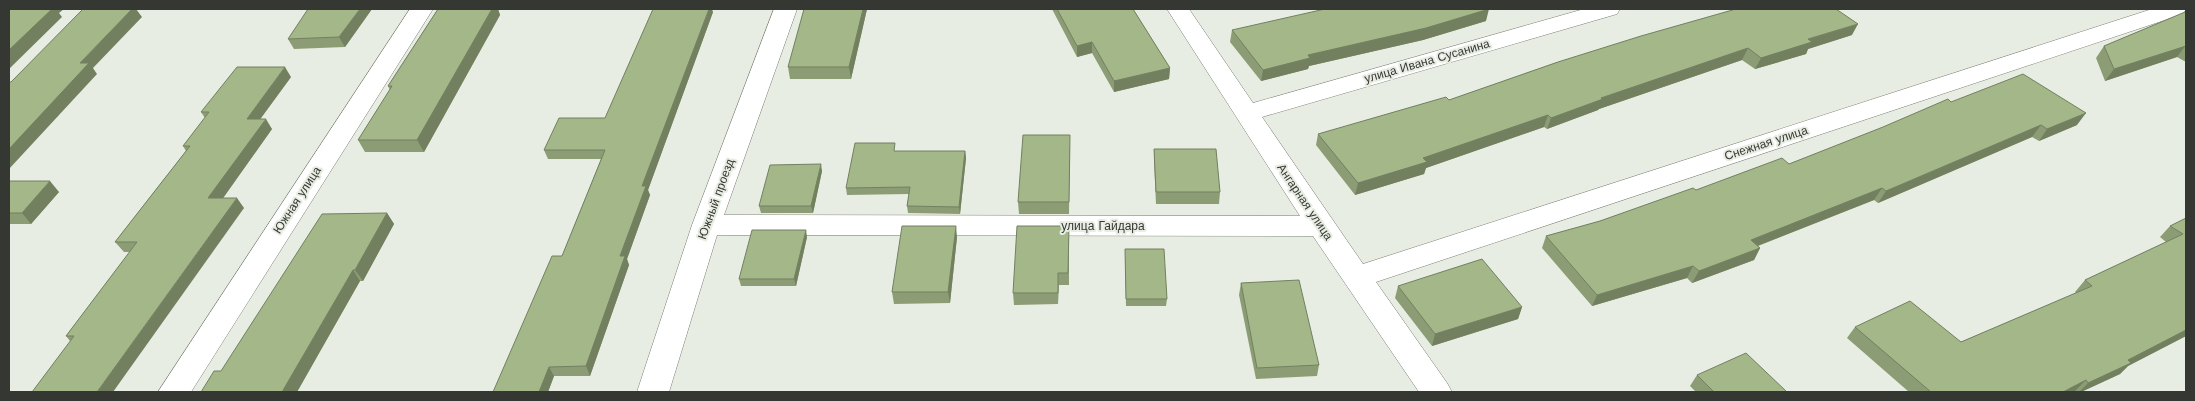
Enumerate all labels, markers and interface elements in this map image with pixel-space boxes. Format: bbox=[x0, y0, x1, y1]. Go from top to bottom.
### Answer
street label: улица Ивана Сусанина bbox=[1363, 36, 1492, 86]
street label: Снежная улица bbox=[1723, 123, 1810, 163]
street label: Южный проезд bbox=[695, 157, 737, 241]
street label: Ангарная улица bbox=[1274, 161, 1336, 243]
street label: Южная улица bbox=[270, 164, 324, 236]
street label: улица Гайдара bbox=[1061, 219, 1145, 233]

